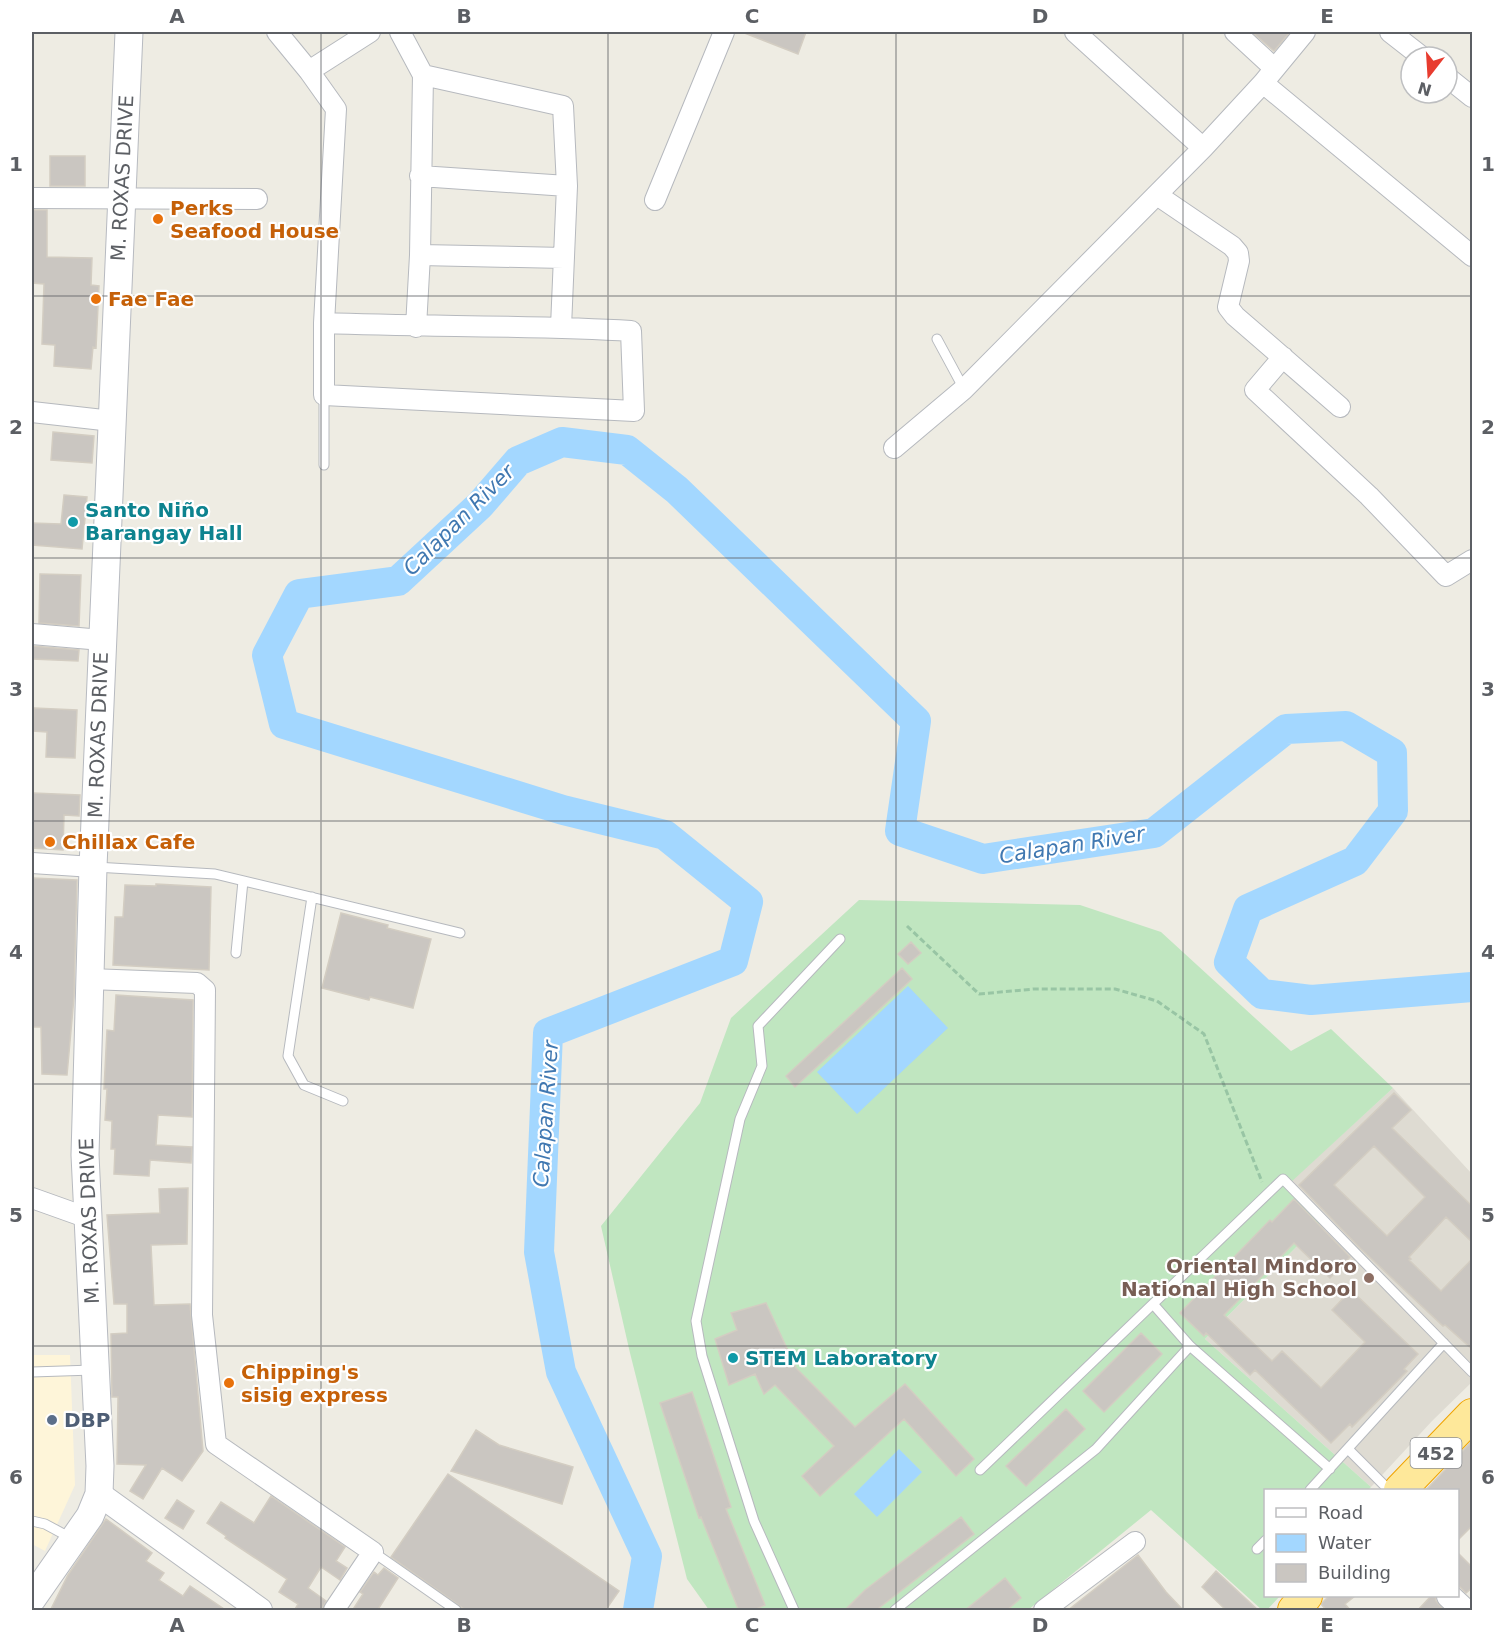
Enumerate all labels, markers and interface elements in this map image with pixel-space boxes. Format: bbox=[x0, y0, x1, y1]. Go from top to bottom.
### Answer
text: A bbox=[169, 4, 185, 28]
text: B bbox=[456, 4, 472, 28]
text: C bbox=[745, 4, 759, 28]
text: D bbox=[1032, 4, 1048, 28]
text: E bbox=[1320, 4, 1334, 28]
north arrow bbox=[1399, 45, 1459, 105]
text: N bbox=[1416, 78, 1434, 100]
street label: M. ROXAS DRIVE bbox=[106, 94, 138, 262]
text: 1 bbox=[9, 152, 23, 176]
text: 1 bbox=[1481, 152, 1495, 176]
place label: Perks Seafood House bbox=[170, 196, 339, 243]
marker: Perks Seafood House bbox=[151, 212, 165, 226]
place label: Fae Fae bbox=[108, 287, 194, 311]
marker: Fae Fae bbox=[89, 292, 103, 306]
text: 2 bbox=[9, 415, 23, 439]
text: 2 bbox=[1481, 415, 1495, 439]
water label: Calapan River bbox=[399, 459, 520, 580]
place label: Santo Niño Barangay Hall bbox=[85, 498, 242, 545]
marker: Santo Niño Barangay Hall bbox=[66, 515, 80, 529]
street label: M. ROXAS DRIVE bbox=[83, 651, 113, 819]
text: 3 bbox=[9, 677, 23, 701]
text: 3 bbox=[1481, 677, 1495, 701]
water label: Calapan River bbox=[998, 821, 1148, 868]
place label: Chillax Cafe bbox=[62, 830, 195, 854]
marker: Chillax Cafe bbox=[43, 835, 57, 849]
text: 4 bbox=[9, 940, 23, 964]
text: 4 bbox=[1481, 940, 1495, 964]
water label: Calapan River bbox=[529, 1039, 563, 1188]
street label: M. ROXAS DRIVE bbox=[74, 1137, 104, 1305]
text: 5 bbox=[9, 1203, 23, 1227]
text: 5 bbox=[1481, 1203, 1495, 1227]
place label: Oriental Mindoro National High School bbox=[1121, 1254, 1357, 1301]
marker: Oriental Mindoro National High School bbox=[1362, 1271, 1376, 1285]
place label: STEM Laboratory bbox=[745, 1346, 937, 1370]
marker: STEM Laboratory bbox=[726, 1351, 740, 1365]
place label: Chipping's sisig express bbox=[241, 1360, 388, 1407]
marker: Chipping's sisig express bbox=[222, 1376, 236, 1390]
place label: DBP bbox=[64, 1408, 111, 1432]
marker: DBP bbox=[45, 1413, 59, 1427]
road number: 452 bbox=[1410, 1438, 1462, 1468]
text: 6 bbox=[9, 1465, 23, 1489]
text: 6 bbox=[1481, 1465, 1495, 1489]
legend bbox=[1264, 1489, 1459, 1597]
text: Road bbox=[1318, 1502, 1363, 1523]
text: Water bbox=[1318, 1532, 1372, 1553]
text: Building bbox=[1318, 1562, 1391, 1583]
text: A bbox=[169, 1613, 185, 1637]
text: B bbox=[456, 1613, 472, 1637]
text: C bbox=[745, 1613, 759, 1637]
text: D bbox=[1032, 1613, 1048, 1637]
text: E bbox=[1320, 1613, 1334, 1637]

